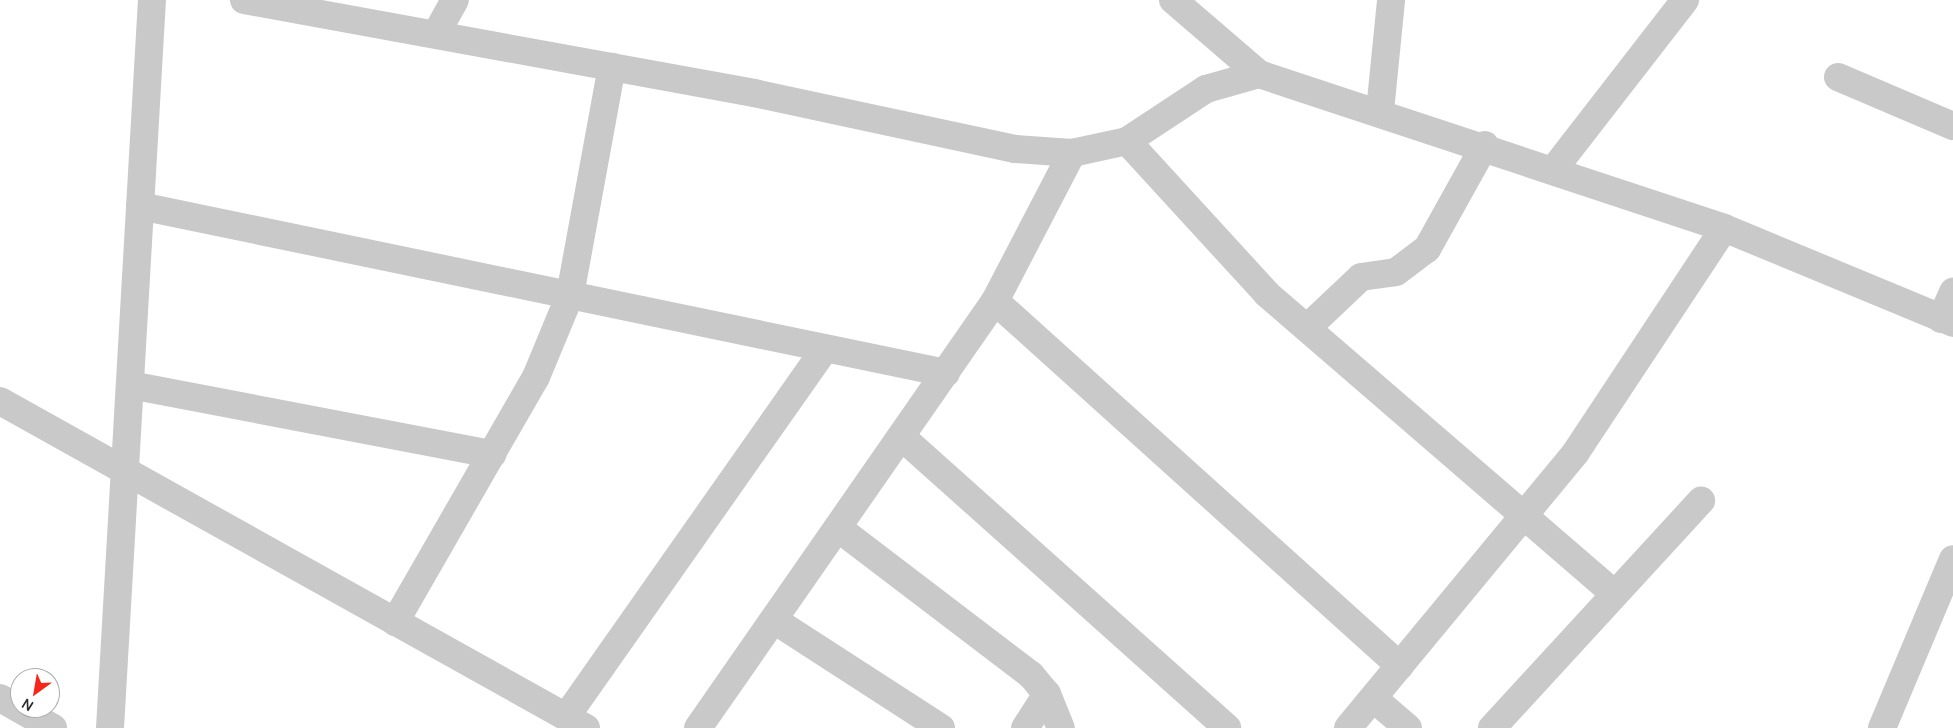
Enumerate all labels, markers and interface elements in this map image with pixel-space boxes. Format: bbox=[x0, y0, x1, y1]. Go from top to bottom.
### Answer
north arrow bbox=[10, 668, 60, 718]
text: N bbox=[18, 695, 37, 716]

